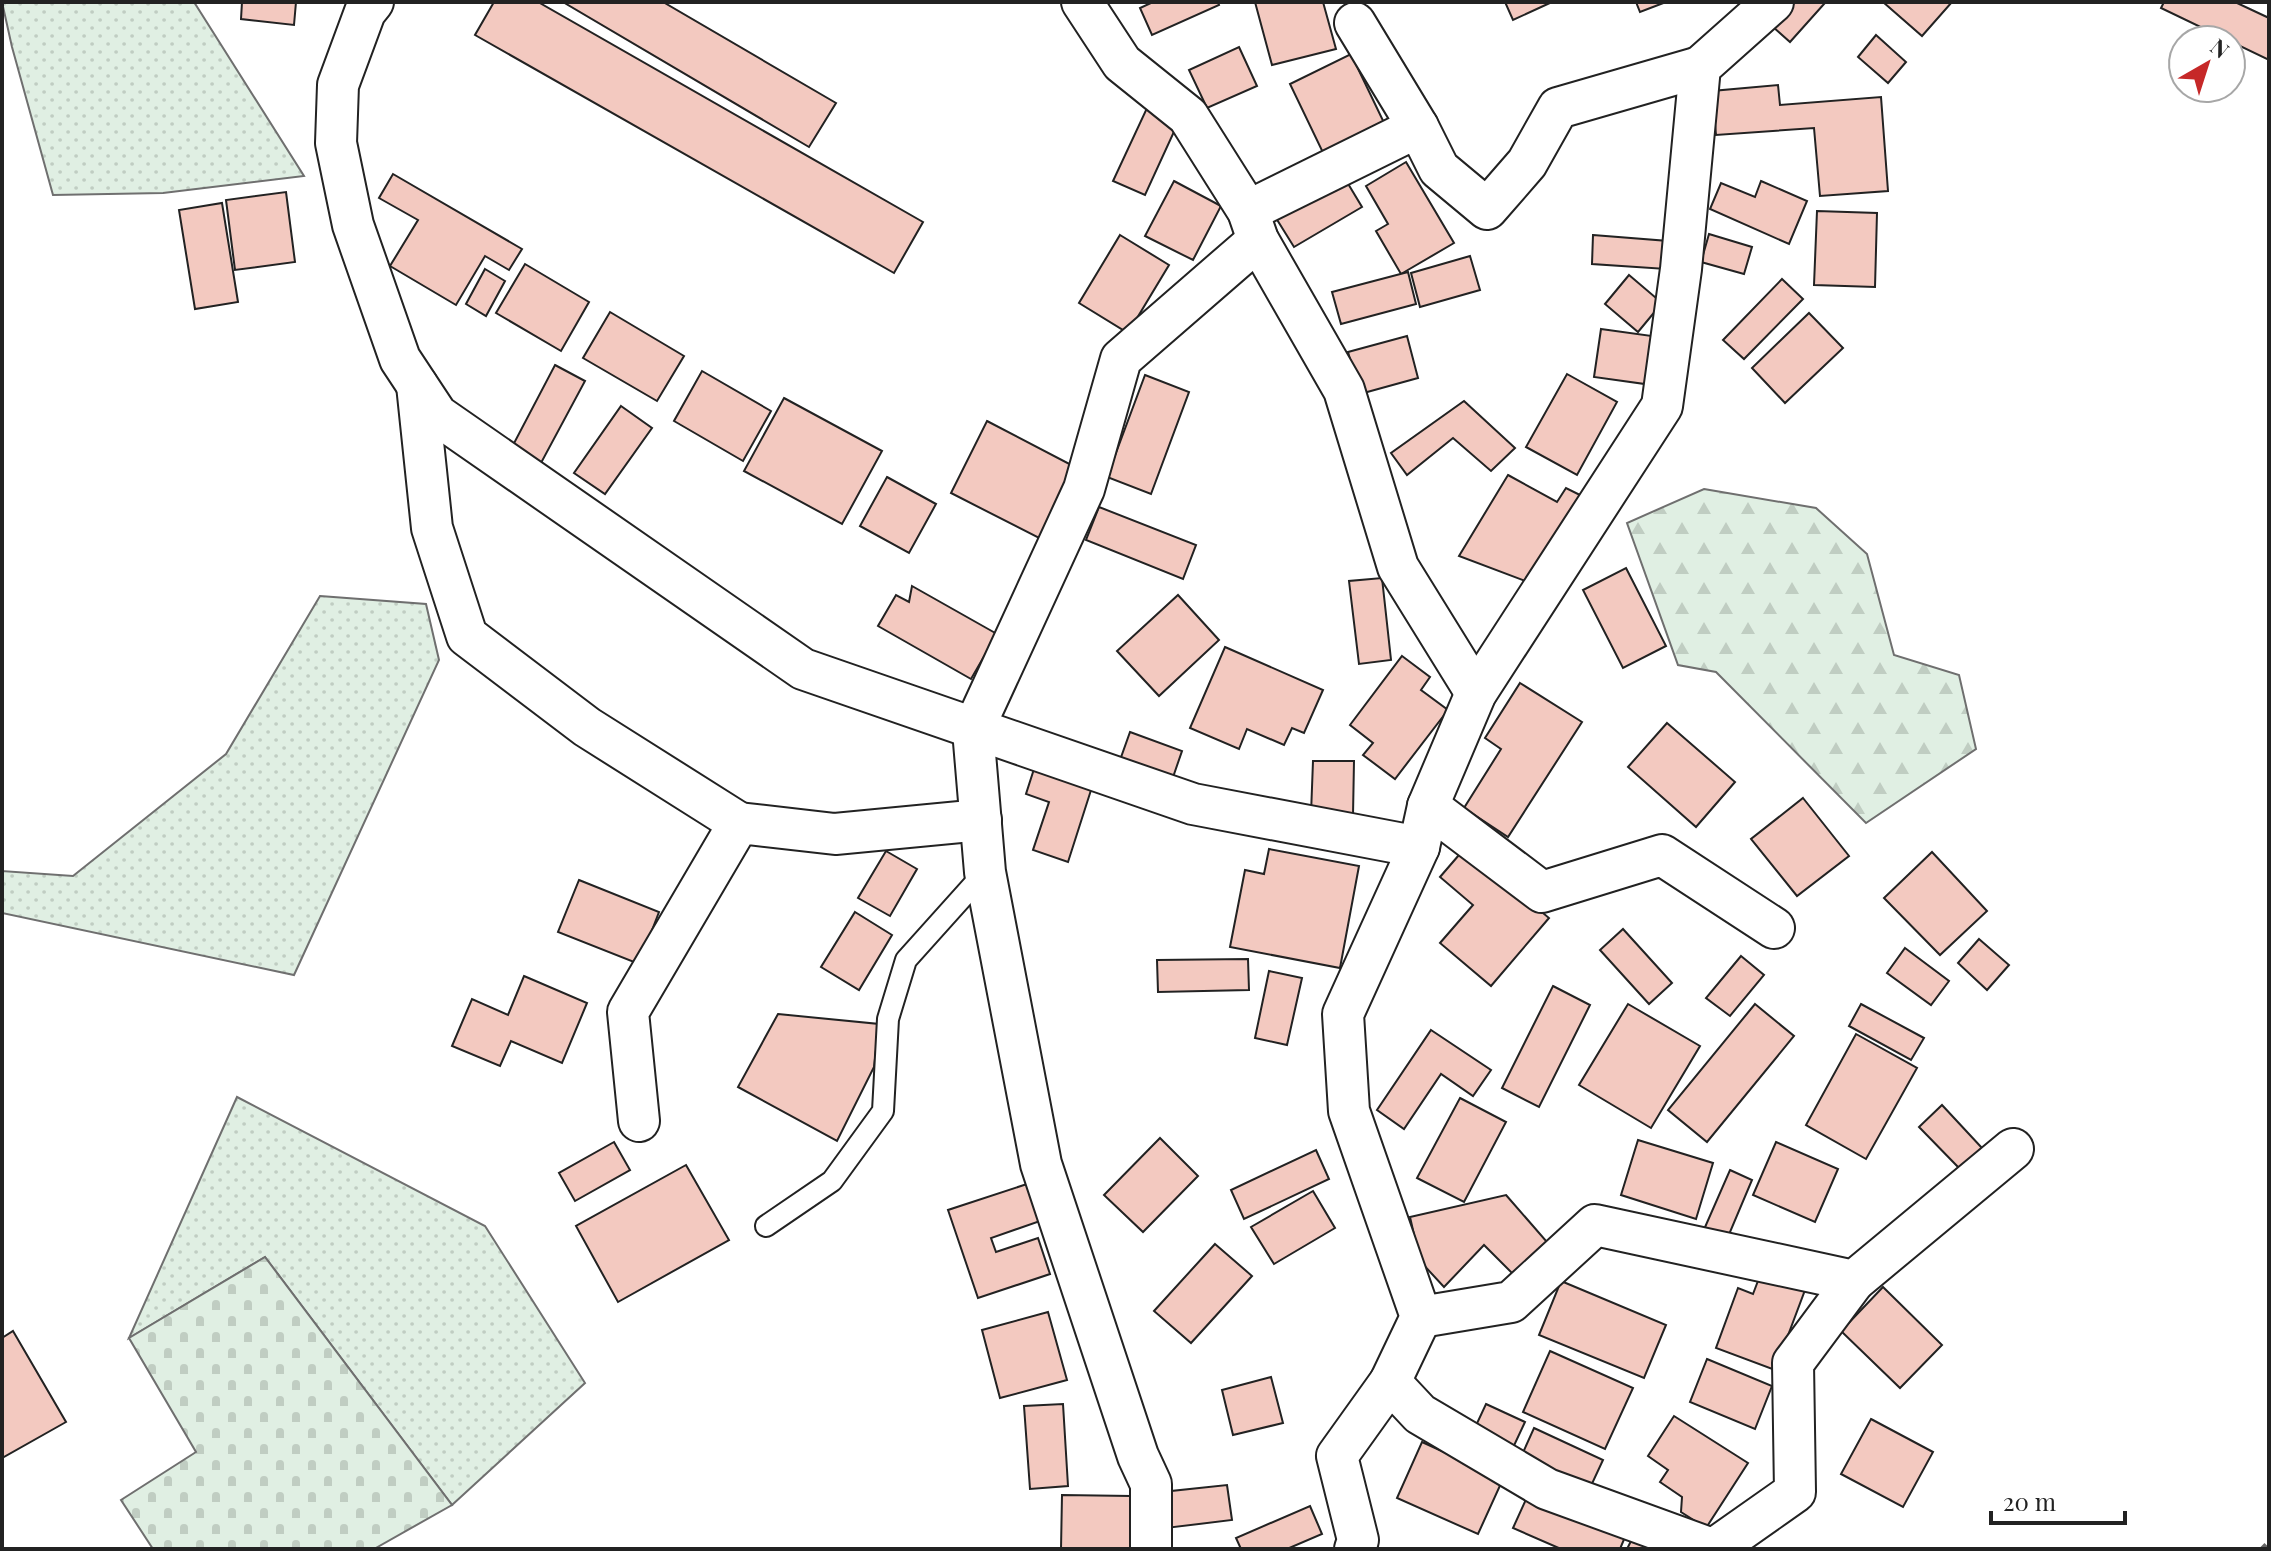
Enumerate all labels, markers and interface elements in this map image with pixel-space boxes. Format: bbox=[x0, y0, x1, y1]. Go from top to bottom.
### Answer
north arrow bbox=[2167, 24, 2247, 104]
text: N bbox=[2205, 31, 2236, 64]
scale bar bbox=[1991, 1475, 2125, 1525]
text: 20 m bbox=[2003, 1485, 2056, 1517]

